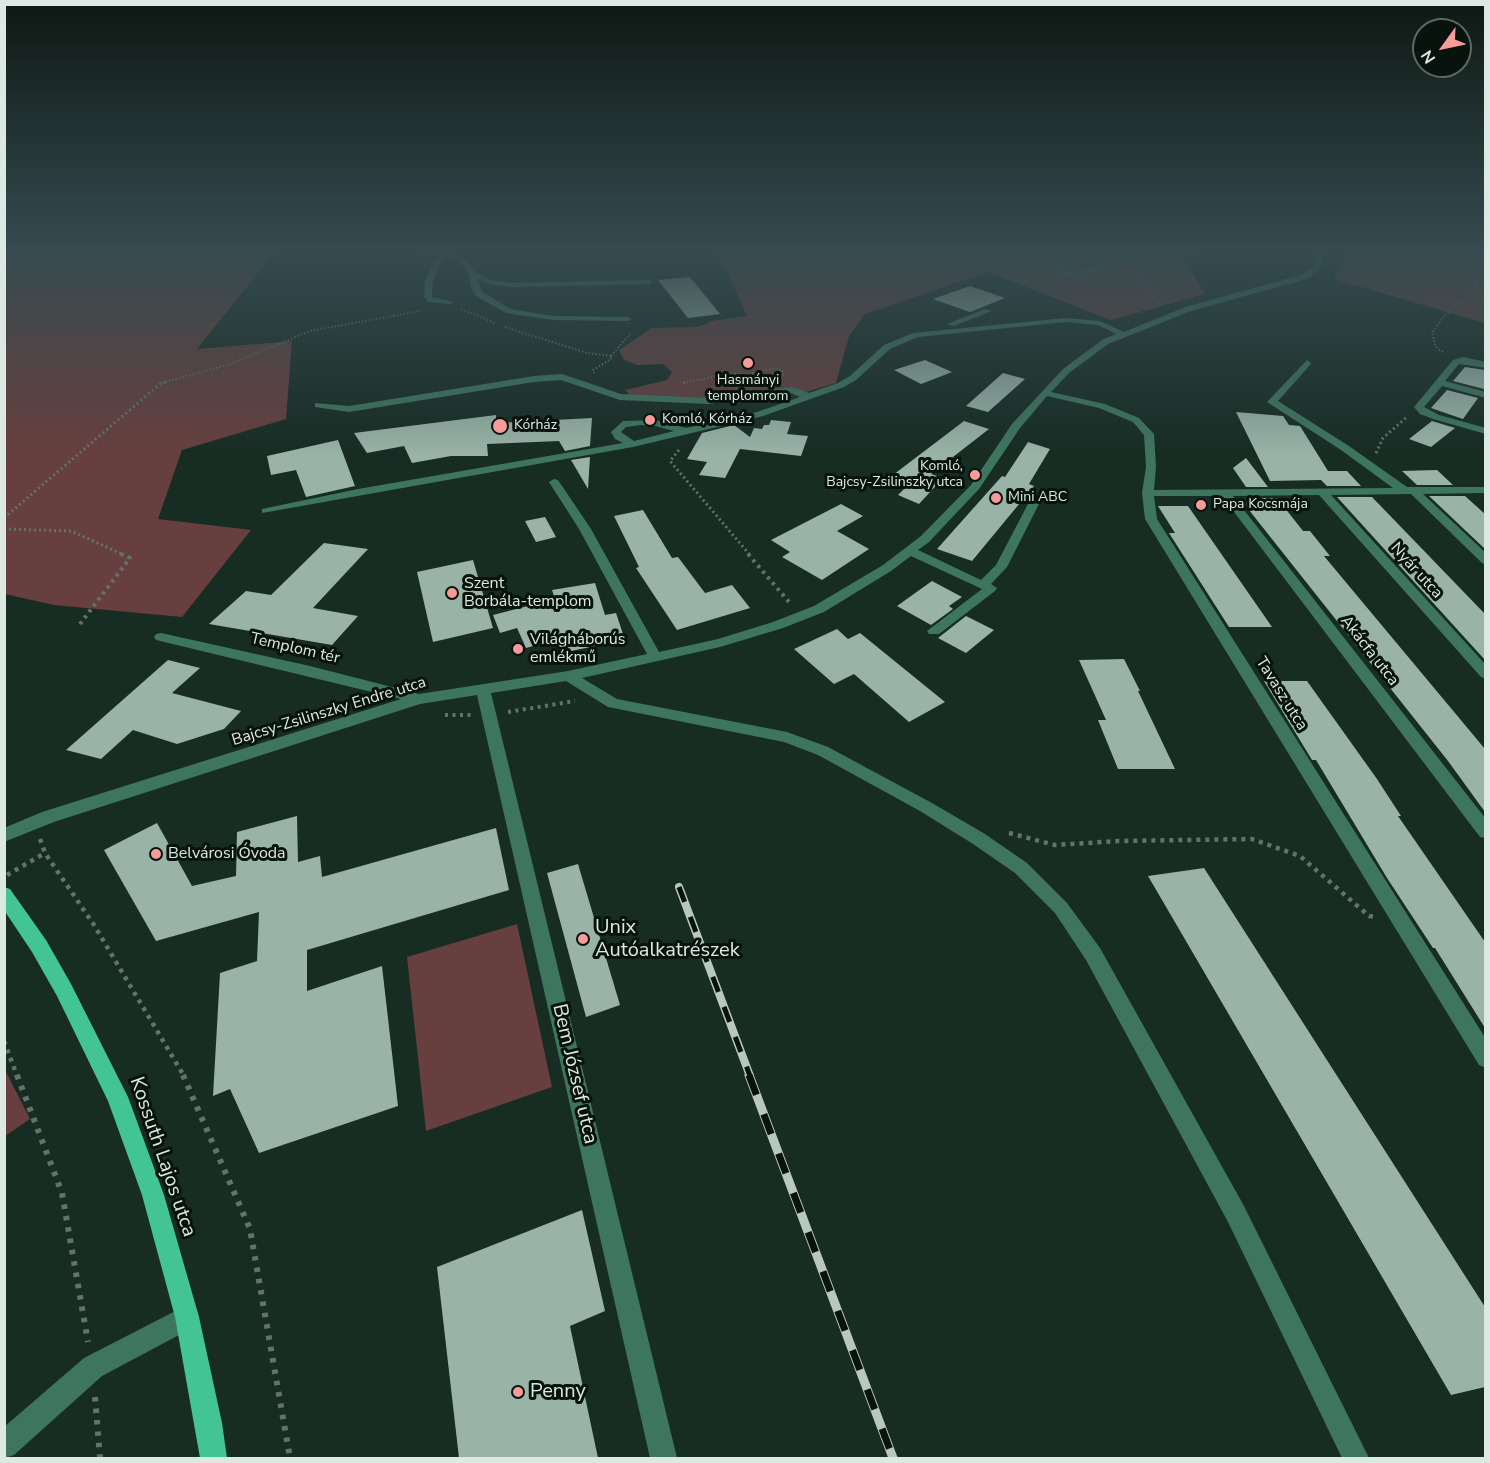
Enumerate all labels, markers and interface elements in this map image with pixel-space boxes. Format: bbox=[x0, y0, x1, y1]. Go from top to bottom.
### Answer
north arrow bbox=[1412, 18, 1472, 78]
text: N bbox=[1416, 46, 1441, 68]
marker: Hasmányi templomrom bbox=[741, 356, 755, 370]
place label: Hasmányi templomrom bbox=[708, 373, 788, 406]
place label: Komló, Kórház bbox=[662, 412, 752, 428]
marker: Komló, Kórház bbox=[643, 413, 657, 427]
marker: Kórház bbox=[491, 417, 509, 435]
place label: Kórház bbox=[514, 418, 557, 434]
place label: Komló, Bajcsy-Zsilinszky utca bbox=[826, 459, 963, 491]
marker: Komló, Bajcsy-Zsilinszky utca bbox=[968, 468, 982, 482]
place label: Mini ABC bbox=[1008, 490, 1067, 506]
marker: Mini ABC bbox=[989, 491, 1003, 505]
place label: Papa Kocsmája bbox=[1213, 497, 1308, 513]
marker: Papa Kocsmája bbox=[1194, 498, 1208, 512]
street label: Nyár utca bbox=[1386, 539, 1446, 603]
place label: Szent Borbála-templom bbox=[464, 574, 592, 612]
marker: Szent Borbála-templom bbox=[445, 586, 459, 600]
street label: Akácfa utca bbox=[1336, 612, 1402, 690]
street label: Templom tér bbox=[248, 629, 342, 669]
place label: Világháborús emlékmű bbox=[530, 630, 626, 668]
marker: Világháborús emlékmű bbox=[511, 642, 525, 656]
street label: Tavasz utca bbox=[1251, 654, 1311, 734]
street label: Bajcsy-Zsilinszky Endre utca bbox=[229, 673, 429, 751]
place label: Belvárosi Óvoda bbox=[168, 844, 286, 864]
marker: Belvárosi Óvoda bbox=[149, 847, 163, 861]
place label: Unix Autóalkatrészek bbox=[595, 916, 740, 963]
marker: Unix Autóalkatrészek bbox=[576, 932, 590, 946]
street label: Bem József utca bbox=[546, 1002, 602, 1146]
street label: Kossuth Lajos utca bbox=[123, 1074, 201, 1240]
place label: Penny bbox=[530, 1380, 586, 1404]
marker: Penny bbox=[511, 1385, 525, 1399]

